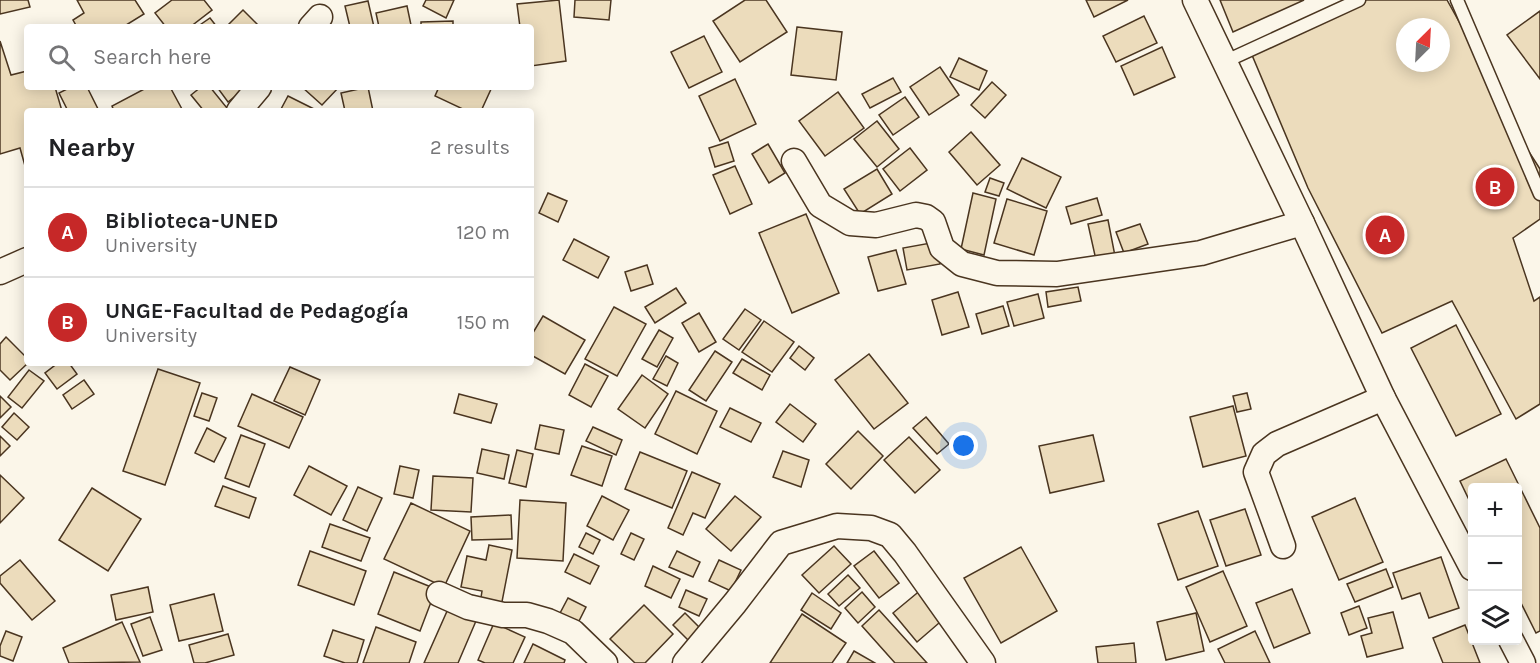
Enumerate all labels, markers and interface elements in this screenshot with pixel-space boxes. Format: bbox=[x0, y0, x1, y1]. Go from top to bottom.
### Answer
north arrow bbox=[1396, 18, 1450, 72]
search box bbox=[24, 24, 534, 90]
icon: search bbox=[45, 41, 78, 74]
text: Search here bbox=[93, 44, 211, 70]
text: Nearby bbox=[48, 132, 135, 163]
text: 2 results bbox=[430, 136, 510, 159]
pin: B bbox=[1476, 164, 1514, 210]
text: Biblioteca-UNED bbox=[105, 208, 278, 234]
pin: A bbox=[1366, 212, 1404, 258]
text: A bbox=[61, 221, 74, 244]
text: 120 m bbox=[456, 221, 510, 244]
text: University bbox=[105, 234, 197, 257]
text: UNGE-Facultad de Pedagogía bbox=[105, 298, 409, 324]
text: B bbox=[61, 311, 74, 334]
text: 150 m bbox=[457, 311, 510, 334]
text: University bbox=[105, 324, 197, 347]
your location bbox=[949, 431, 978, 460]
map controls bbox=[1468, 483, 1522, 645]
button: + bbox=[1468, 483, 1522, 537]
button: − bbox=[1468, 537, 1522, 591]
button: layers bbox=[1468, 591, 1522, 645]

